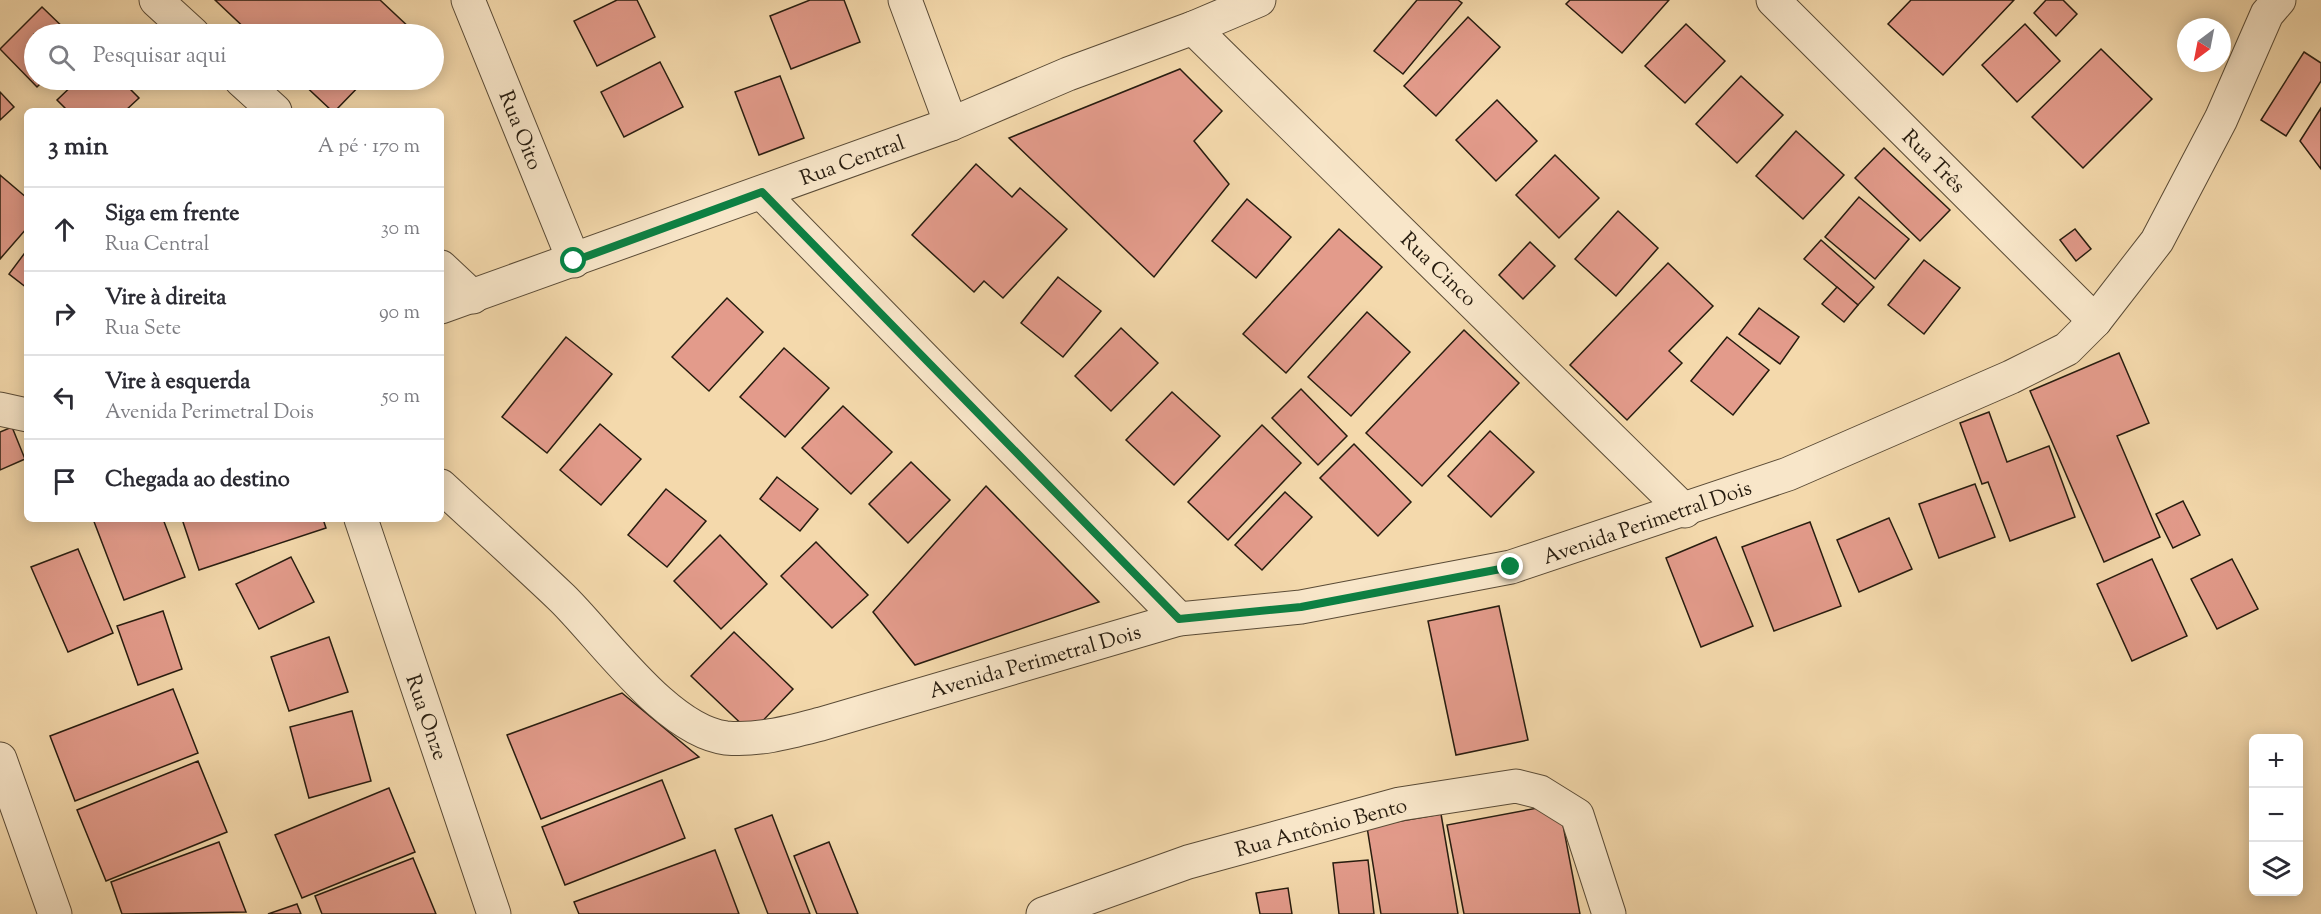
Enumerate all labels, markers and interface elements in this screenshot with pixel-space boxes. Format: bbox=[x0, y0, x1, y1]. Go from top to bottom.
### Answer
north arrow bbox=[2177, 18, 2231, 72]
search box bbox=[24, 24, 444, 90]
icon: search bbox=[45, 41, 78, 74]
text: Pesquisar aqui bbox=[93, 41, 227, 73]
street label: Rua Oito bbox=[490, 87, 549, 175]
street label: Rua Três bbox=[1894, 124, 1971, 201]
text: 3 min bbox=[48, 129, 108, 166]
street label: Rua Central bbox=[796, 129, 909, 195]
text: A pé · 170 m bbox=[318, 133, 420, 162]
text: Siga em frente bbox=[105, 199, 240, 231]
icon: ahead bbox=[48, 213, 81, 246]
text: 30 m bbox=[381, 215, 420, 244]
street label: Rua Cinco bbox=[1392, 226, 1483, 315]
text: Rua Central bbox=[105, 231, 209, 260]
route start bbox=[560, 247, 586, 273]
text: Vire à direita bbox=[105, 283, 227, 315]
icon: right bbox=[48, 297, 81, 330]
text: 90 m bbox=[379, 299, 420, 328]
text: Rua Sete bbox=[105, 315, 181, 344]
text: Vire à esquerda bbox=[105, 367, 250, 399]
icon: left bbox=[48, 381, 81, 414]
text: 50 m bbox=[382, 383, 420, 412]
text: Avenida Perimetral Dois bbox=[105, 399, 314, 428]
icon: arrive bbox=[48, 465, 81, 498]
text: Chegada ao destino bbox=[105, 465, 290, 497]
street label: Avenida Perimetral Dois bbox=[1539, 474, 1756, 574]
route end bbox=[1497, 553, 1523, 579]
street label: Avenida Perimetral Dois bbox=[926, 618, 1145, 708]
street label: Rua Onze bbox=[396, 671, 454, 765]
map controls bbox=[2249, 734, 2303, 896]
button: + bbox=[2249, 734, 2303, 788]
button: − bbox=[2249, 788, 2303, 842]
street label: Rua Antônio Bento bbox=[1232, 792, 1411, 866]
button: layers bbox=[2249, 842, 2303, 896]

